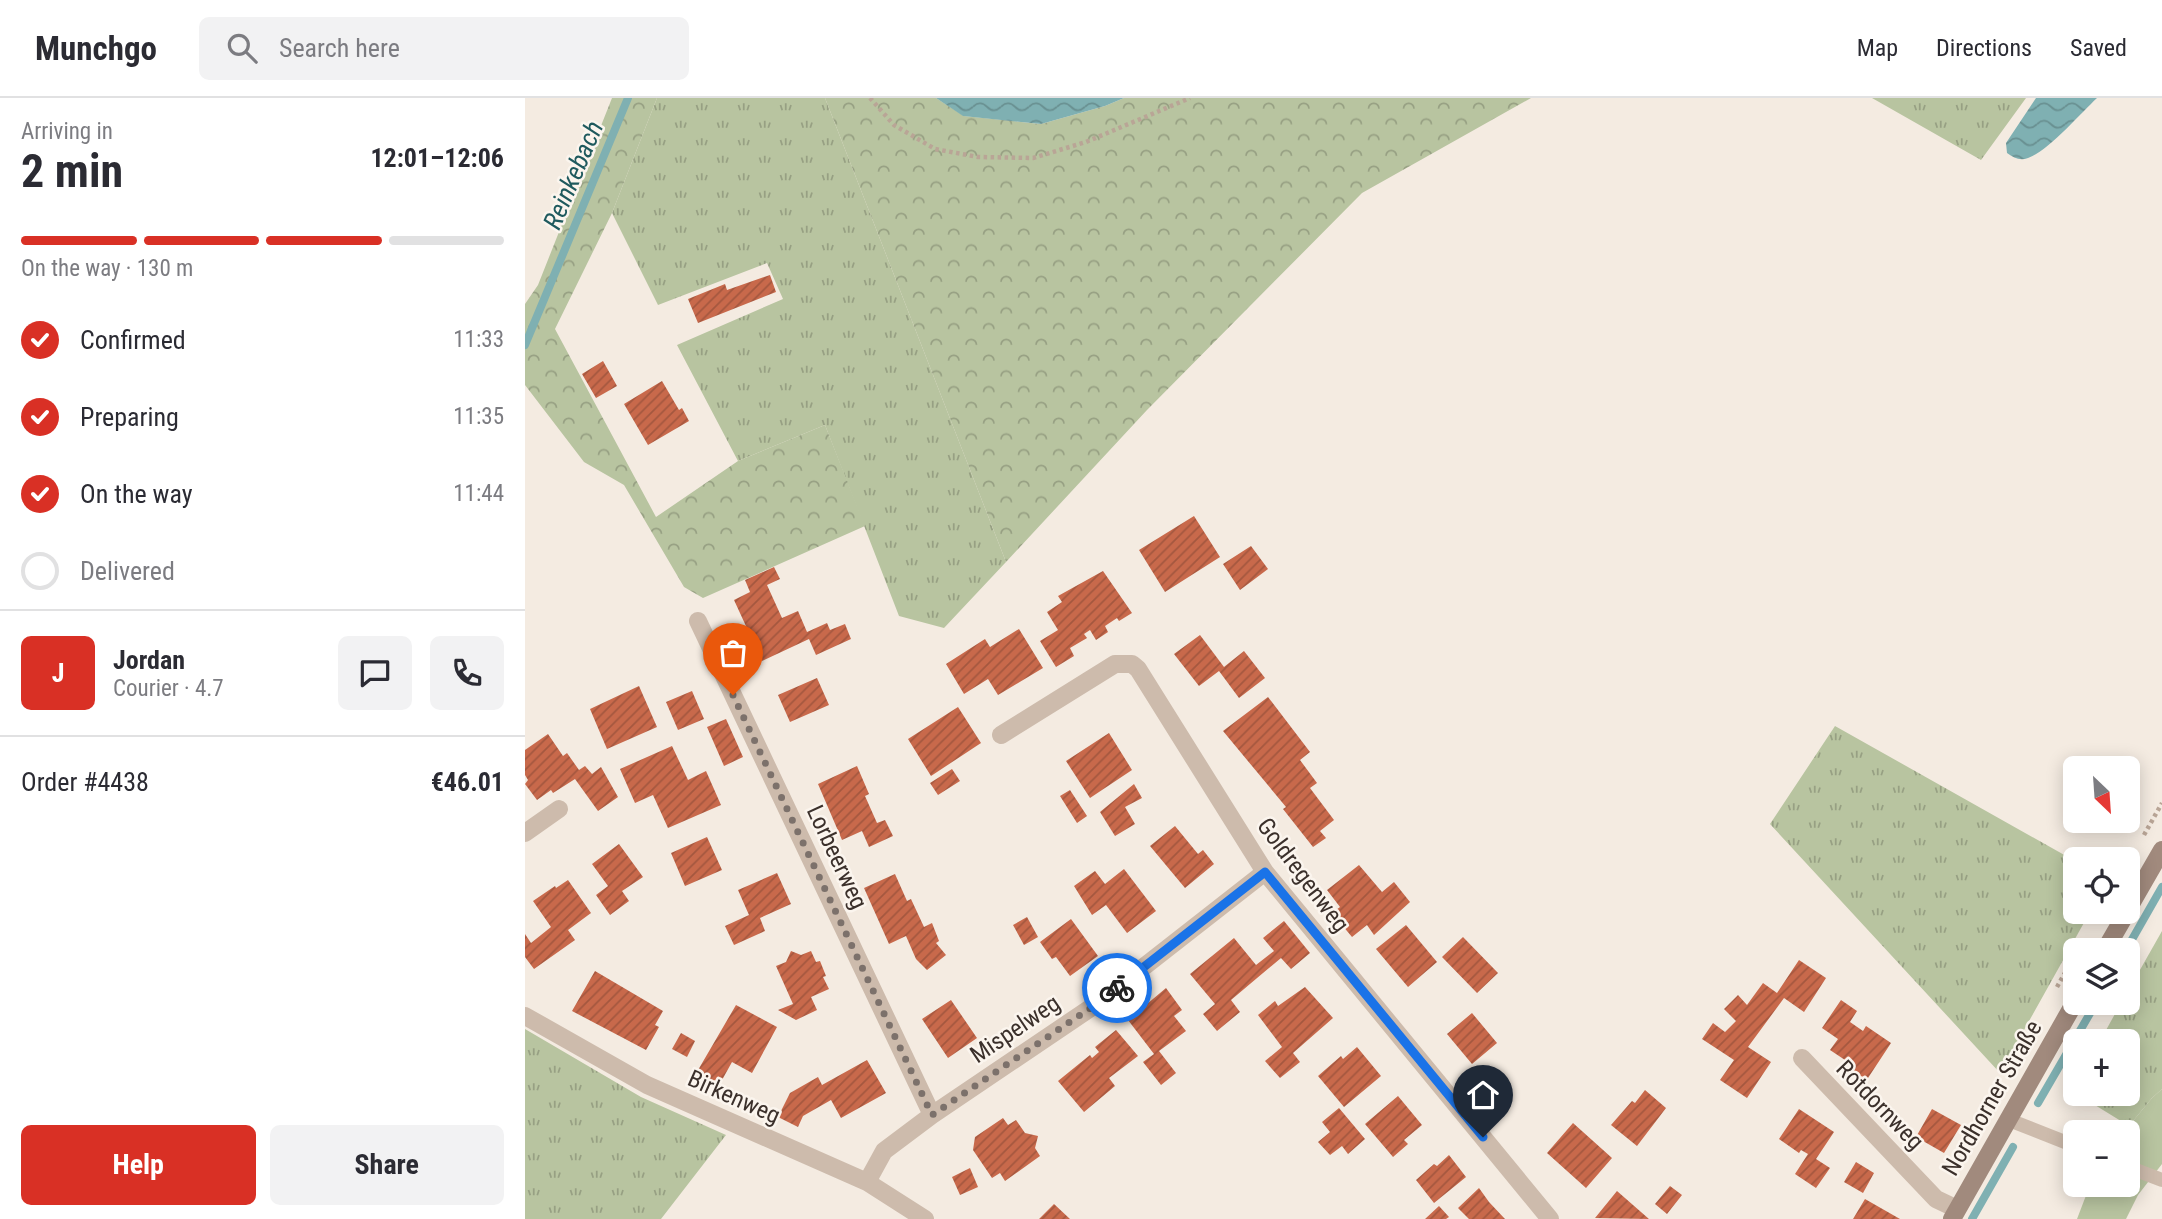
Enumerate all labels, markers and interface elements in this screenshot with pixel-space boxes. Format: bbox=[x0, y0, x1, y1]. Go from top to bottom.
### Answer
search box bbox=[199, 17, 689, 80]
text: Munchgo bbox=[35, 29, 157, 68]
icon: search bbox=[223, 29, 261, 67]
text: Search here bbox=[279, 33, 400, 63]
text: Map bbox=[1857, 34, 1898, 62]
text: Directions bbox=[1936, 34, 2032, 62]
text: Saved bbox=[2070, 34, 2127, 62]
water label: Reinkebach bbox=[537, 116, 609, 234]
text: Arriving in bbox=[21, 118, 113, 145]
text: 12:01–12:06 bbox=[370, 143, 504, 173]
text: 2 min bbox=[21, 144, 123, 198]
text: On the way · 130 m bbox=[21, 255, 193, 282]
icon: check bbox=[21, 321, 59, 359]
text: Confirmed bbox=[80, 325, 186, 355]
text: 11:33 bbox=[453, 326, 504, 353]
icon: check bbox=[21, 398, 59, 436]
text: Preparing bbox=[80, 402, 179, 432]
text: 11:35 bbox=[453, 403, 504, 430]
icon: check bbox=[21, 475, 59, 513]
text: On the way bbox=[80, 479, 193, 509]
text: 11:44 bbox=[453, 480, 504, 507]
text: Delivered bbox=[80, 556, 175, 586]
pin bbox=[703, 623, 763, 695]
icon: bag bbox=[714, 634, 752, 672]
button: chat bbox=[338, 636, 412, 710]
button: phone bbox=[430, 636, 504, 710]
text: Jordan bbox=[113, 645, 185, 675]
text: J bbox=[52, 658, 64, 688]
text: Courier · 4.7 bbox=[113, 675, 224, 702]
north arrow bbox=[2063, 756, 2140, 833]
map controls bbox=[2063, 756, 2140, 1197]
text: Order #4438 bbox=[21, 767, 149, 797]
text: €46.01 bbox=[431, 767, 504, 797]
street label: Lorbeerweg bbox=[801, 801, 873, 913]
street label: Goldregenweg bbox=[1251, 813, 1355, 937]
button: locate bbox=[2063, 847, 2140, 924]
button: layers bbox=[2063, 938, 2140, 1015]
courier bbox=[1082, 953, 1152, 1023]
icon: bike bbox=[1098, 969, 1136, 1007]
street label: Mispelweg bbox=[965, 989, 1065, 1069]
street label: Nordhorner Straße bbox=[1936, 1016, 2048, 1180]
button: + bbox=[2063, 1029, 2140, 1106]
street label: Rotdornweg bbox=[1831, 1054, 1929, 1156]
street label: Birkenweg bbox=[684, 1064, 784, 1130]
pin bbox=[1453, 1065, 1513, 1137]
icon: home bbox=[1464, 1076, 1502, 1114]
button: − bbox=[2063, 1120, 2140, 1197]
button: Help bbox=[21, 1125, 256, 1205]
button: Share bbox=[270, 1125, 504, 1205]

